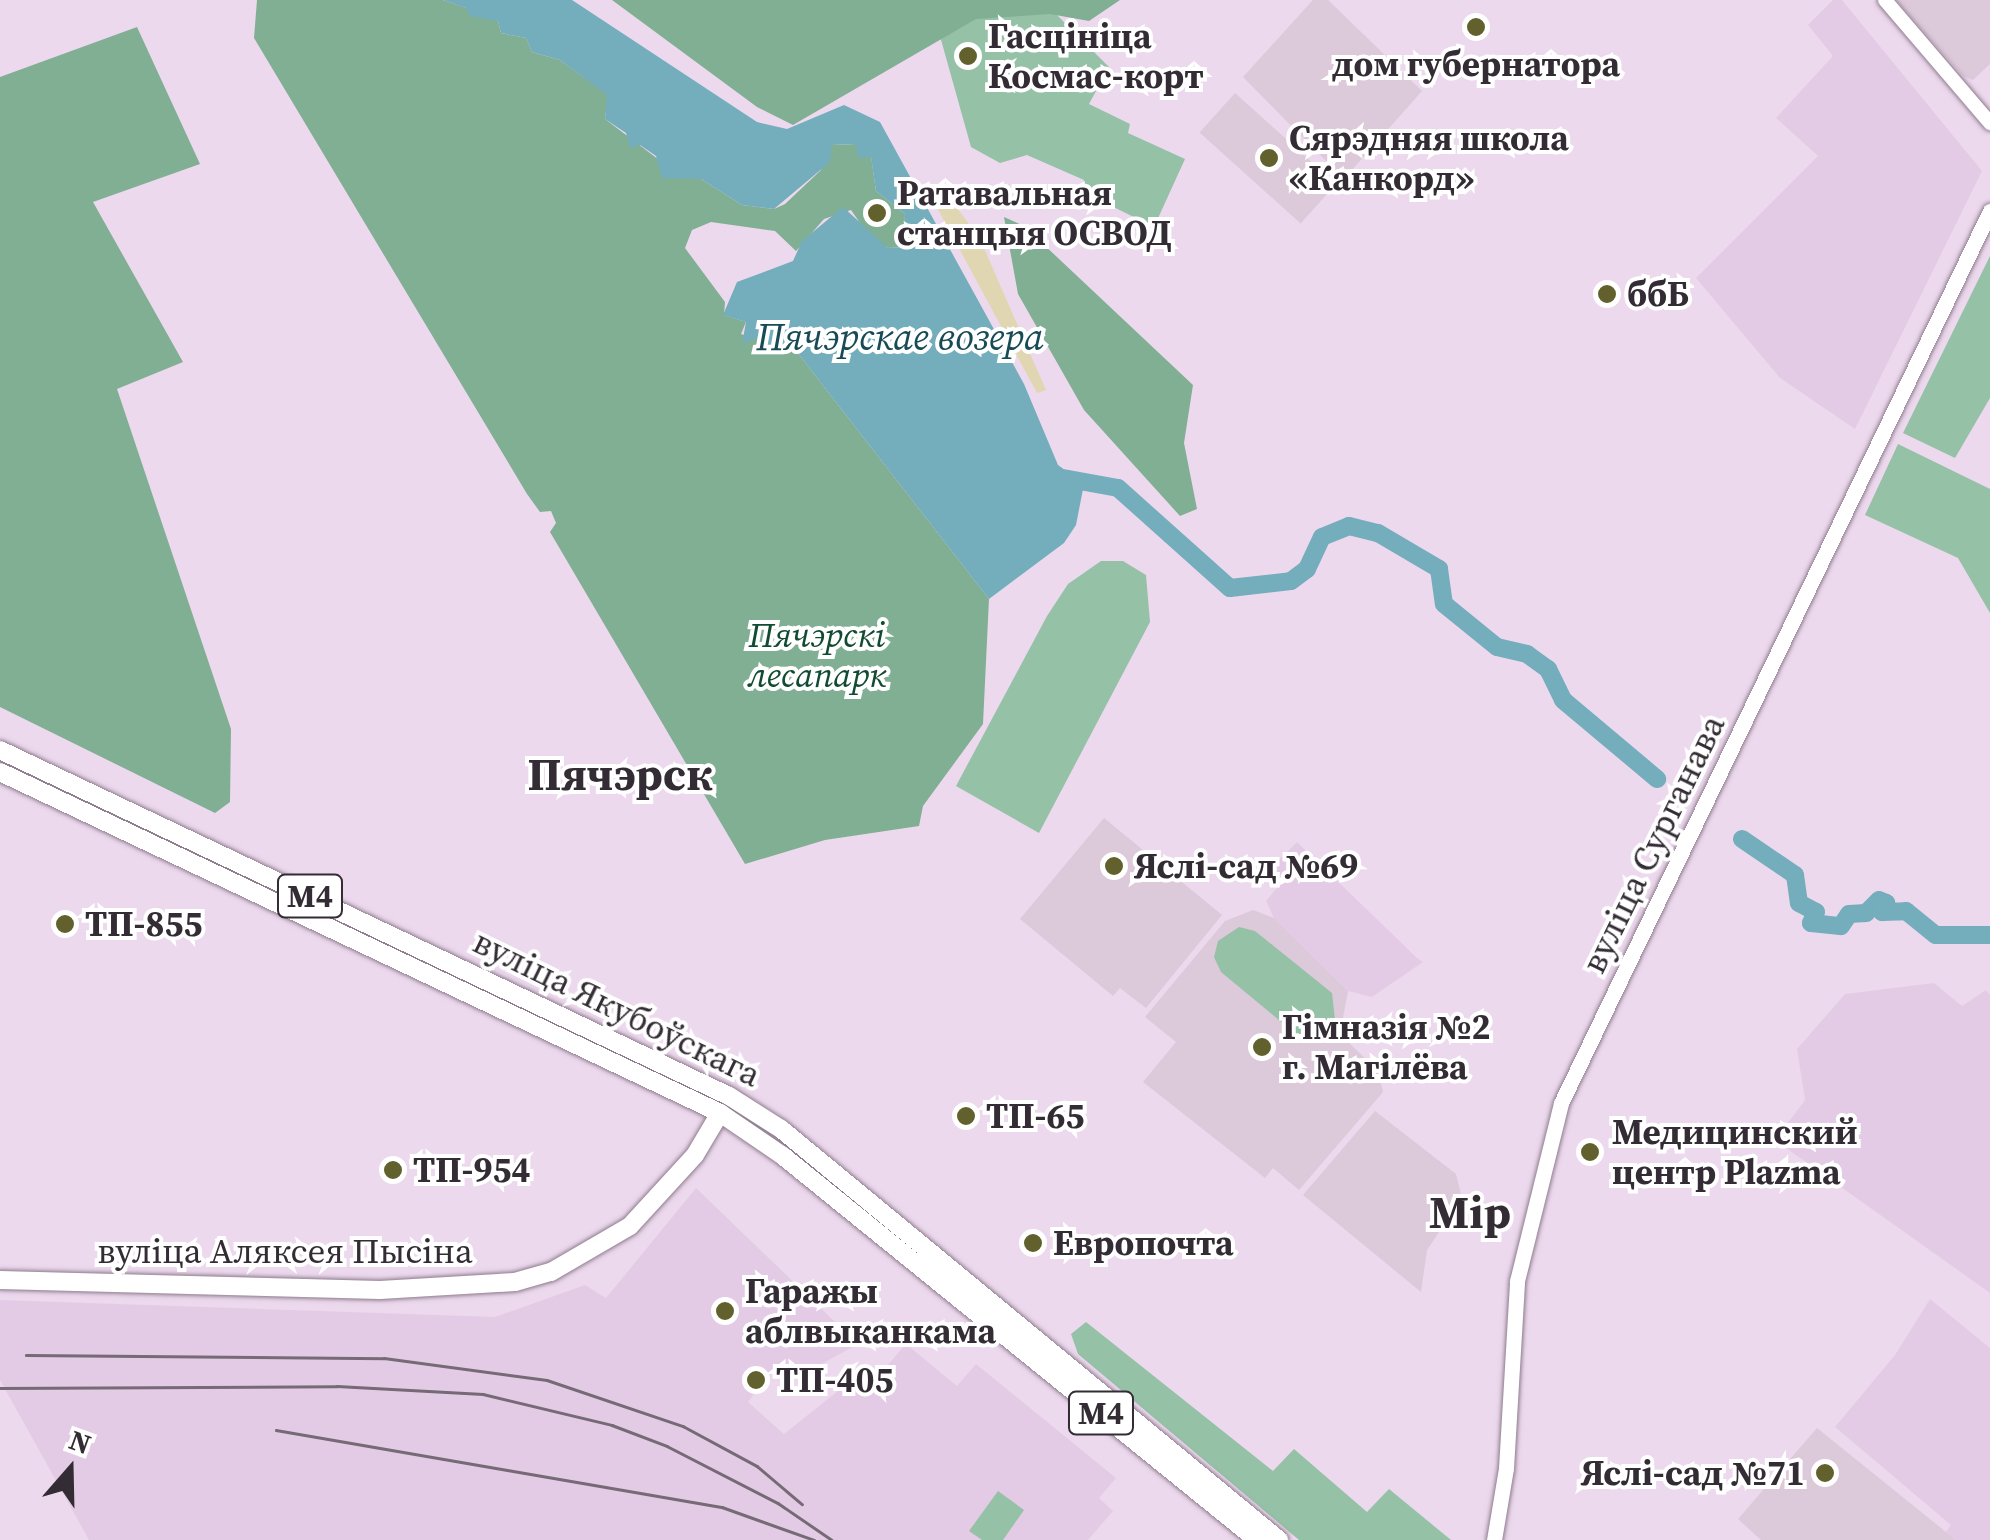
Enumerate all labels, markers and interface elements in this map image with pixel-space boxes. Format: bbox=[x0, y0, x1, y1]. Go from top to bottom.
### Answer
place label: Гасцініца Космас-корт bbox=[988, 15, 1204, 97]
marker: дом губернатора bbox=[1465, 16, 1487, 38]
place label: дом губернатора bbox=[1332, 43, 1620, 85]
marker: Гасцініца Космас-корт bbox=[957, 45, 979, 67]
place label: Сярэдняя школа «Канкорд» bbox=[1289, 117, 1569, 199]
marker: Сярэдняя школа «Канкорд» bbox=[1258, 147, 1280, 169]
place label: Ратавальная станцыя ОСВОД bbox=[897, 172, 1172, 254]
marker: Ратавальная станцыя ОСВОД bbox=[866, 202, 888, 224]
place label: ббБ bbox=[1627, 273, 1689, 315]
marker: ббБ bbox=[1596, 283, 1618, 305]
water label: Пячэрскае возера bbox=[756, 315, 1044, 361]
park label: Пячэрскі лесапарк bbox=[747, 614, 887, 696]
street label: вуліца Сурганава bbox=[1572, 708, 1734, 980]
district label: Пячэрск bbox=[527, 748, 713, 802]
place label: Яслі-сад №69 bbox=[1134, 845, 1358, 887]
marker: Яслі-сад №69 bbox=[1103, 855, 1125, 877]
road number: М4 bbox=[275, 869, 345, 923]
place label: ТП-855 bbox=[85, 903, 202, 945]
marker: ТП-855 bbox=[54, 913, 76, 935]
street label: вуліца Якубоўскага bbox=[466, 920, 768, 1096]
place label: Гімназія №2 г. Магілёва bbox=[1282, 1006, 1490, 1088]
marker: Гімназія №2 г. Магілёва bbox=[1251, 1036, 1273, 1058]
place label: ТП-65 bbox=[986, 1095, 1084, 1137]
marker: ТП-65 bbox=[955, 1105, 977, 1127]
place label: Медицинский центр Plazma bbox=[1612, 1111, 1858, 1193]
marker: Медицинский центр Plazma bbox=[1577, 1139, 1603, 1165]
place label: ТП-954 bbox=[413, 1149, 530, 1191]
marker: ТП-954 bbox=[382, 1159, 404, 1181]
district label: Мір bbox=[1429, 1186, 1511, 1240]
place label: Европочта bbox=[1053, 1222, 1234, 1264]
street label: вуліца Аляксея Пысіна bbox=[97, 1230, 473, 1272]
marker: Европочта bbox=[1022, 1232, 1044, 1254]
place label: Гаражы аблвыканкама bbox=[745, 1270, 996, 1352]
marker: Гаражы аблвыканкама bbox=[714, 1300, 736, 1322]
place label: ТП-405 bbox=[776, 1359, 893, 1401]
marker: ТП-405 bbox=[745, 1369, 767, 1391]
road number: М4 bbox=[1066, 1386, 1136, 1440]
north arrow bbox=[20, 1420, 120, 1520]
text: N bbox=[64, 1420, 96, 1463]
place label: Яслі-сад №71 bbox=[1581, 1452, 1805, 1494]
marker: Яслі-сад №71 bbox=[1814, 1462, 1836, 1484]

